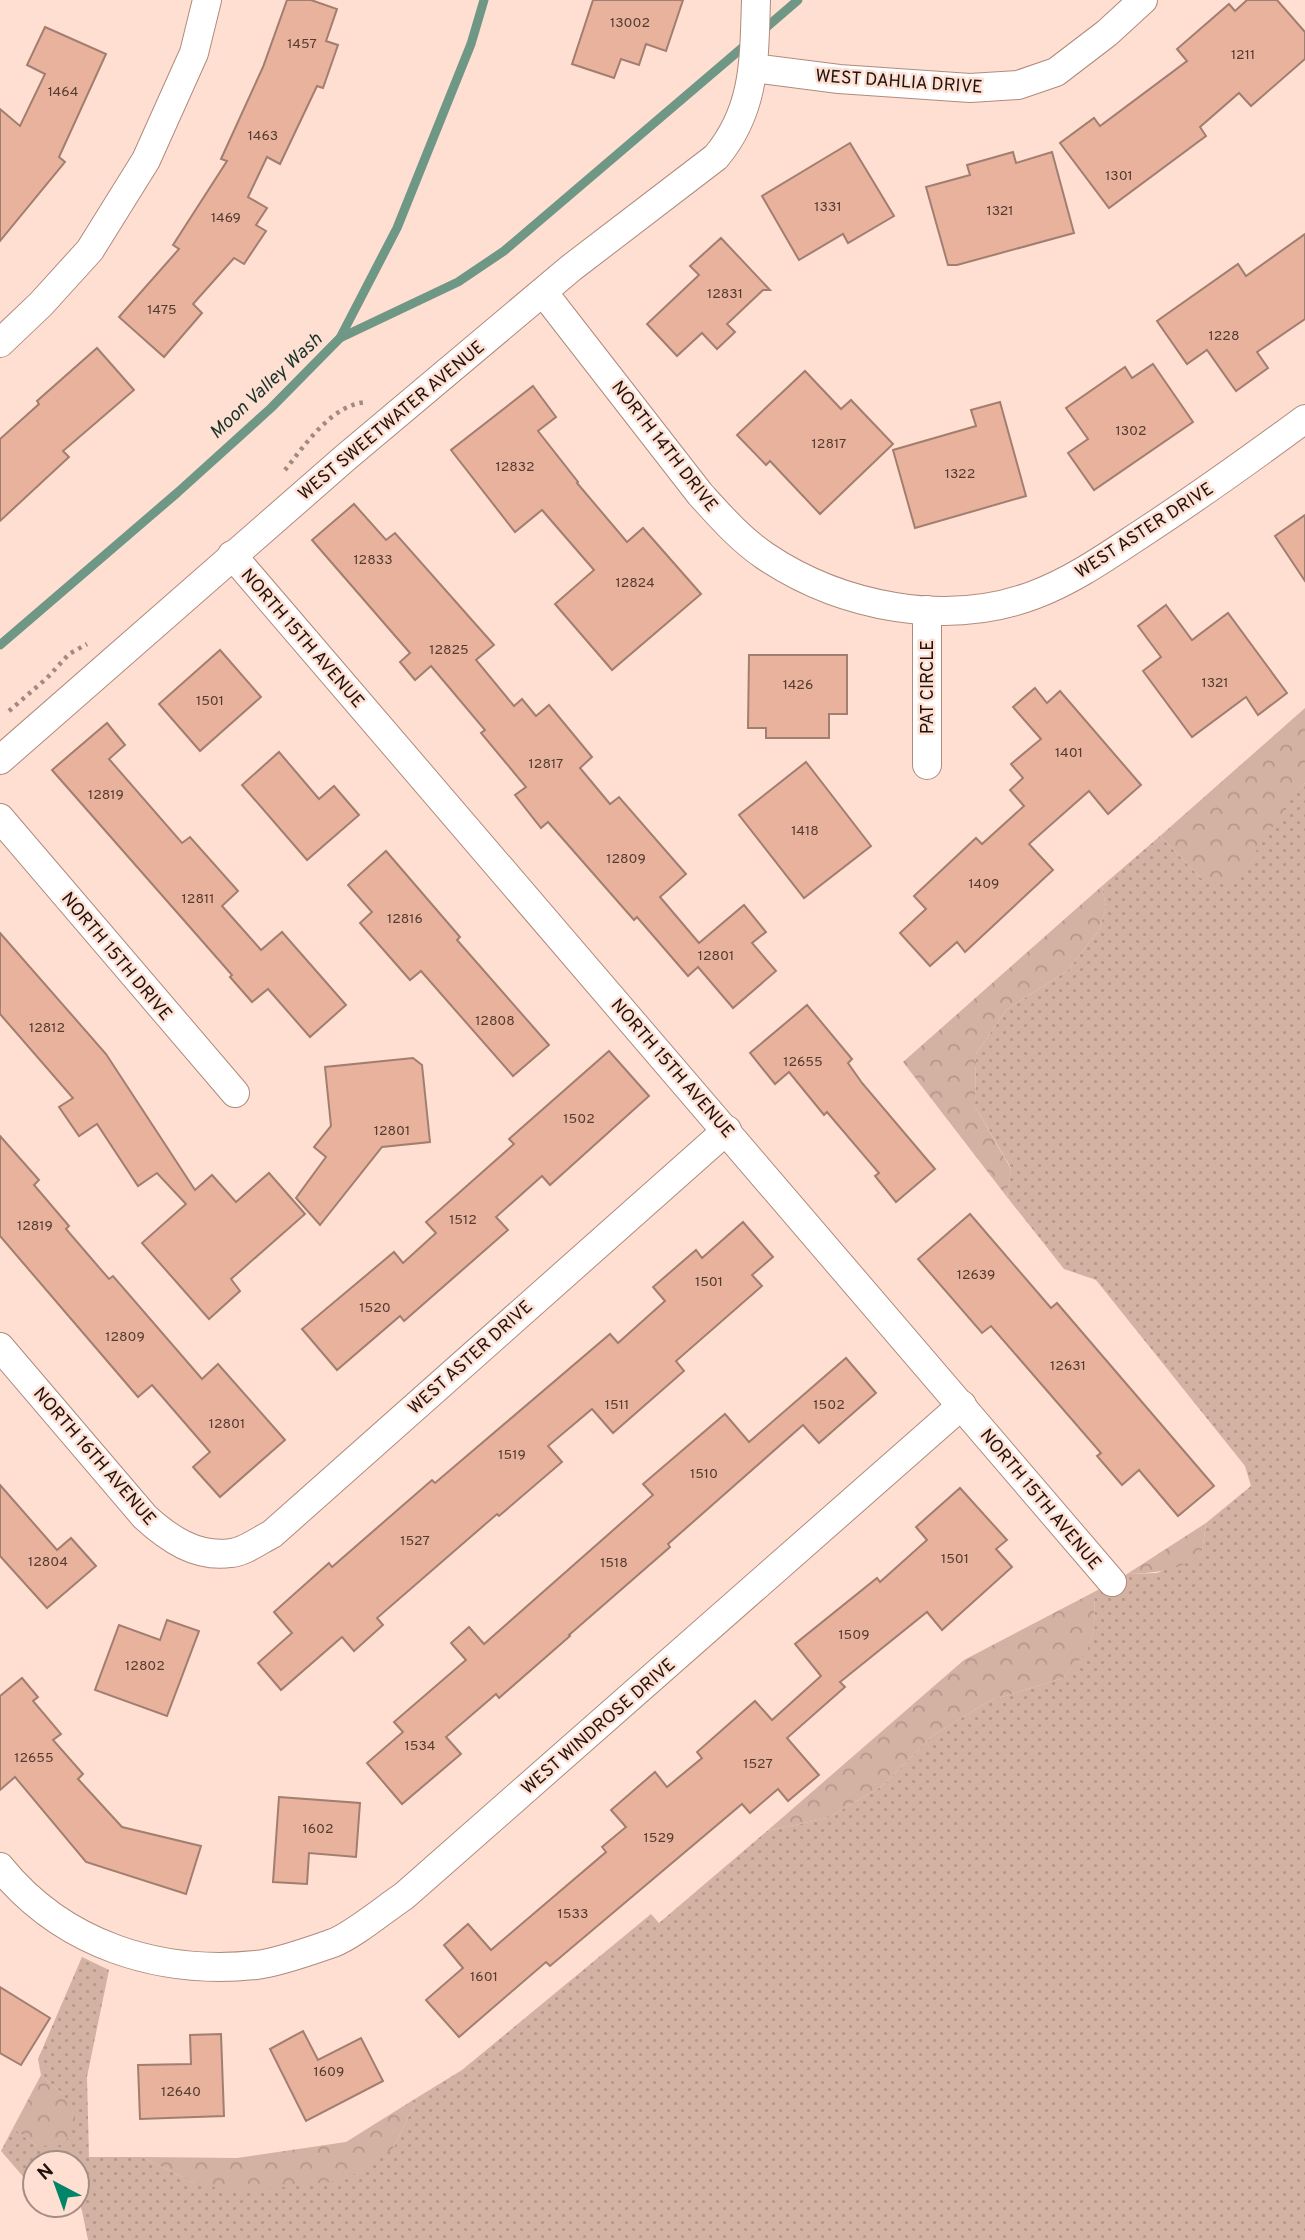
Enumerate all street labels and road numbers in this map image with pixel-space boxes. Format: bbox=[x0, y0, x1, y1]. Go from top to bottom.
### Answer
street label: WEST DAHLIA DRIVE bbox=[814, 65, 983, 100]
street label: WEST SWEETWATER AVENUE bbox=[294, 336, 490, 506]
street label: NORTH 14TH DRIVE bbox=[605, 377, 722, 517]
street label: WEST ASTER DRIVE bbox=[1071, 478, 1218, 585]
street label: NORTH 15TH AVENUE bbox=[235, 565, 369, 713]
street label: PAT CIRCLE bbox=[917, 640, 940, 734]
street label: NORTH 15TH DRIVE bbox=[55, 888, 176, 1026]
street label: NORTH 15TH AVENUE bbox=[605, 995, 739, 1143]
street label: WEST ASTER DRIVE bbox=[404, 1296, 538, 1420]
street label: NORTH 16TH AVENUE bbox=[27, 1383, 160, 1531]
street label: NORTH 15TH AVENUE bbox=[974, 1425, 1106, 1575]
street label: WEST WINDROSE DRIVE bbox=[517, 1654, 681, 1800]

